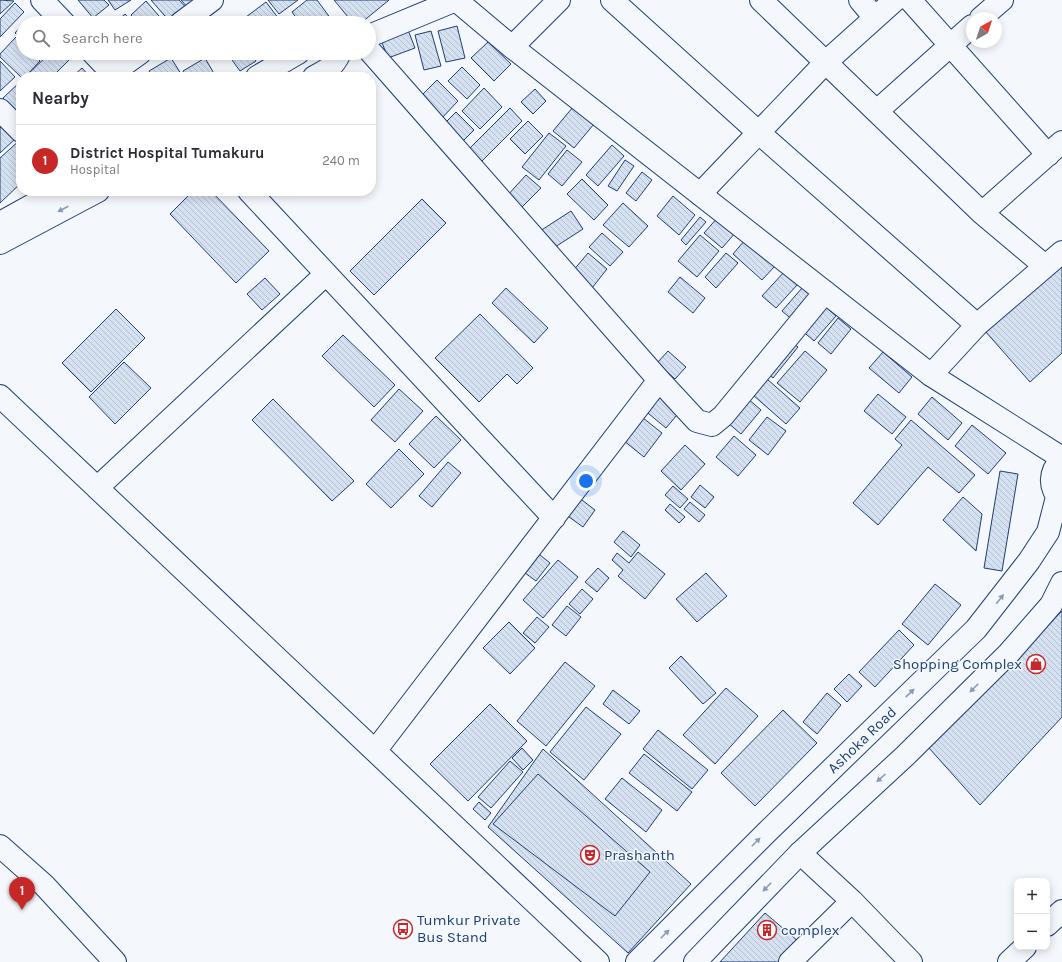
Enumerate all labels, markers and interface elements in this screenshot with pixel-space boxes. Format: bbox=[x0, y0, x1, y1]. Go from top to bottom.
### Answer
north arrow bbox=[966, 12, 1002, 48]
search box bbox=[16, 16, 376, 60]
icon: search bbox=[30, 27, 52, 49]
text: Search here bbox=[62, 29, 143, 47]
text: Nearby bbox=[32, 88, 89, 108]
text: District Hospital Tumakuru bbox=[70, 144, 264, 162]
text: 1 bbox=[43, 153, 47, 168]
text: 240 m bbox=[322, 153, 360, 168]
text: Hospital bbox=[70, 162, 120, 177]
one-way arrow bbox=[57, 206, 69, 213]
your location bbox=[576, 471, 596, 491]
one-way arrow bbox=[995, 594, 1004, 605]
shop icon: Shopping Complex bbox=[1025, 653, 1047, 675]
place label: Shopping Complex bbox=[893, 655, 1022, 673]
one-way arrow bbox=[969, 683, 979, 693]
one-way arrow bbox=[905, 688, 915, 698]
street label: Ashoka Road bbox=[824, 703, 900, 777]
one-way arrow bbox=[876, 773, 886, 783]
one-way arrow bbox=[751, 837, 761, 847]
theatre icon: Prashanth bbox=[579, 844, 601, 866]
place label: Prashanth bbox=[604, 846, 675, 864]
pin: 1 bbox=[9, 877, 35, 910]
map controls bbox=[1014, 878, 1050, 950]
button: + bbox=[1014, 878, 1050, 914]
one-way arrow bbox=[762, 882, 772, 892]
place label: Tumkur Private Bus Stand bbox=[417, 911, 520, 946]
button: − bbox=[1014, 914, 1050, 950]
bus stop icon: Tumkur Private Bus Stand bbox=[392, 918, 414, 940]
building icon: complex bbox=[756, 919, 778, 941]
place label: complex bbox=[781, 921, 840, 939]
one-way arrow bbox=[660, 929, 670, 939]

